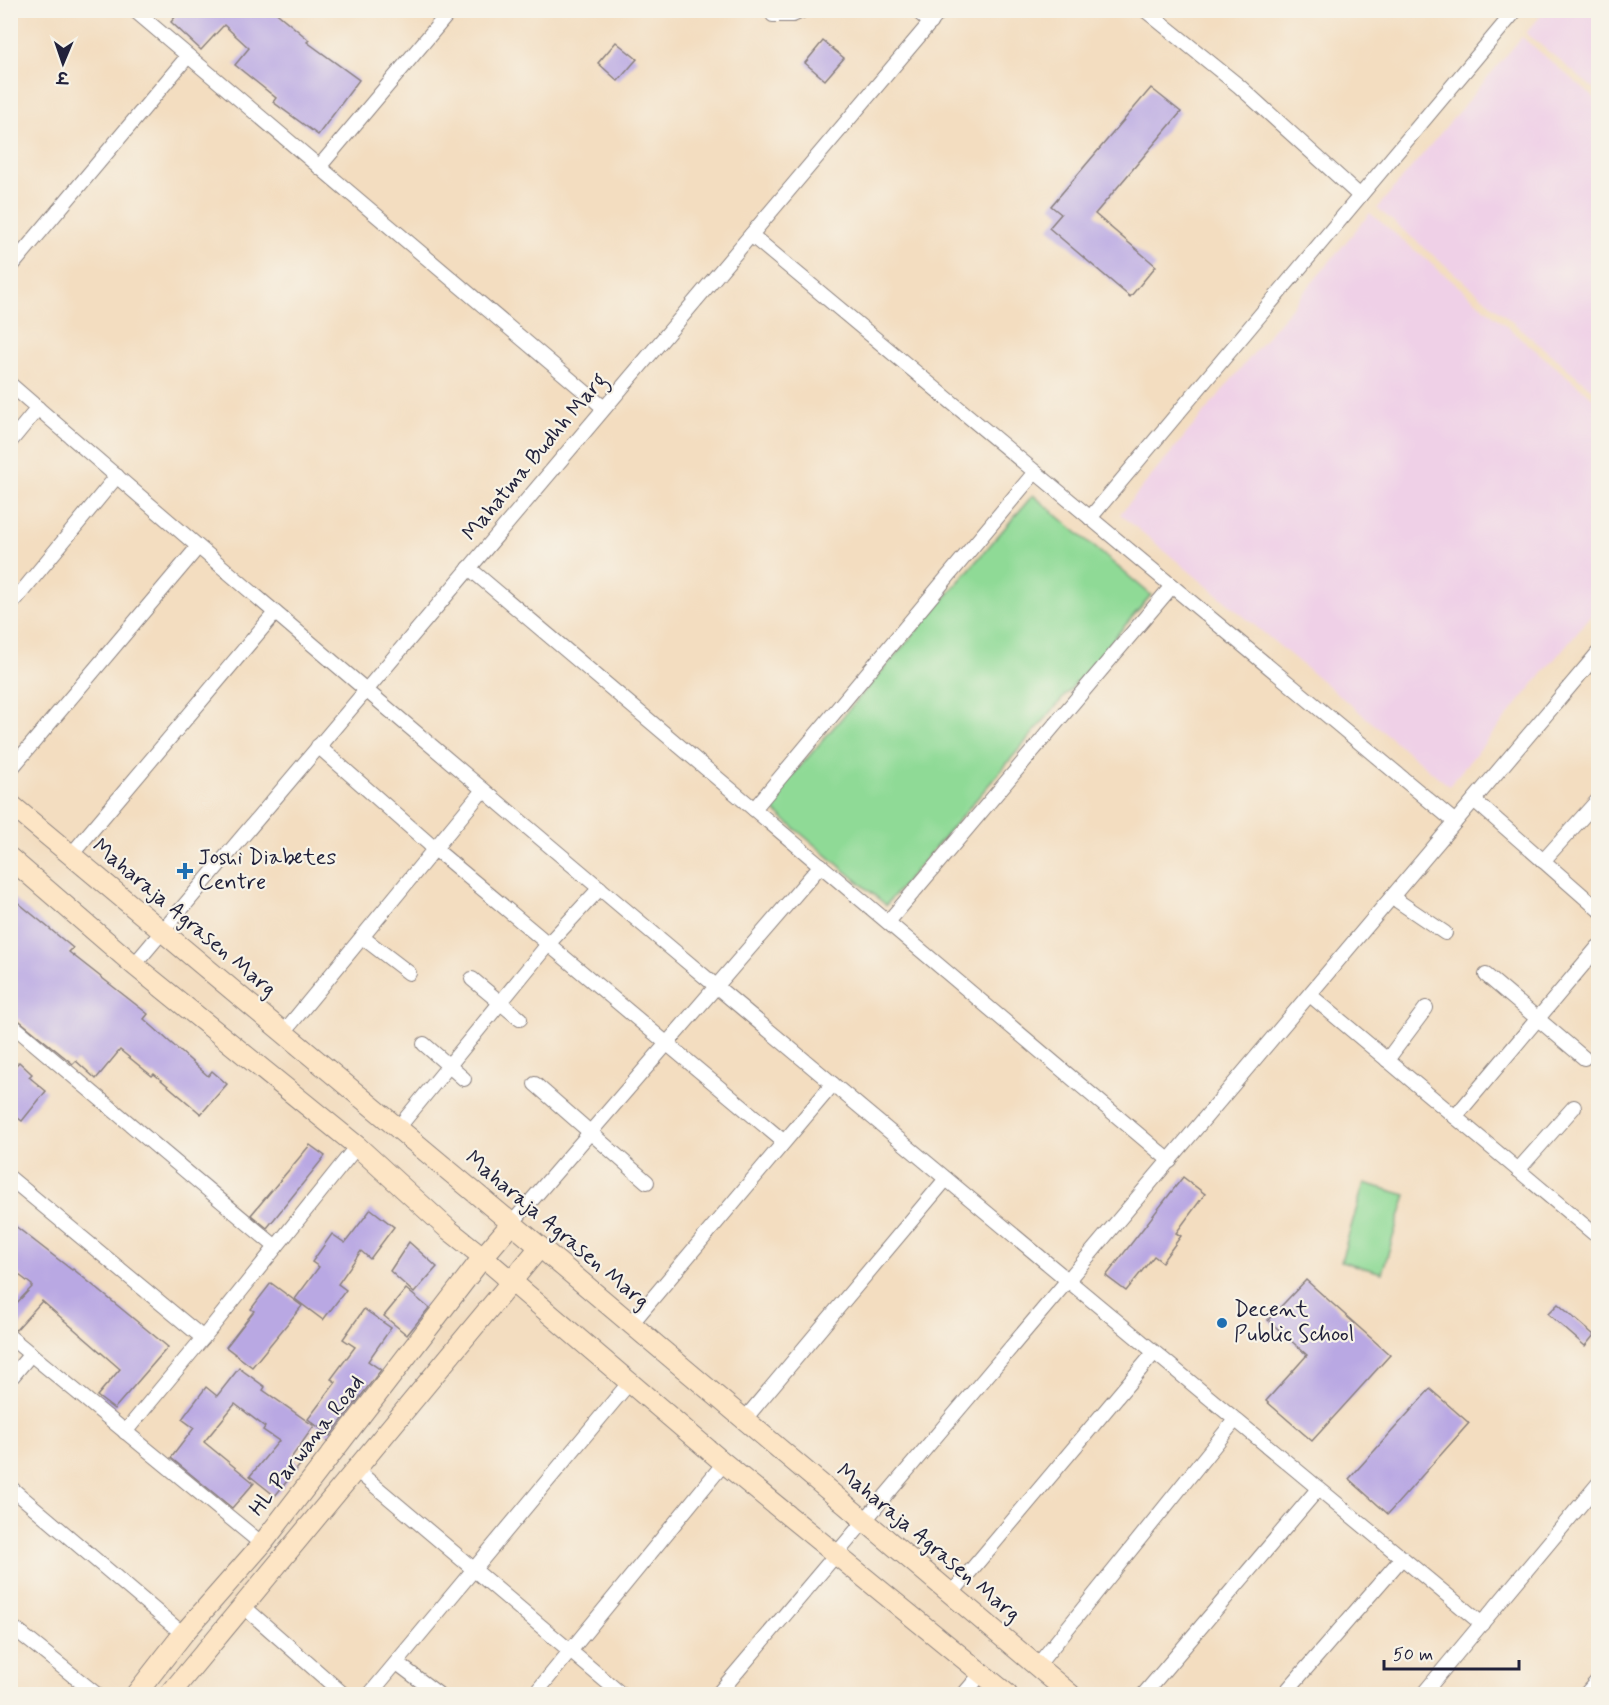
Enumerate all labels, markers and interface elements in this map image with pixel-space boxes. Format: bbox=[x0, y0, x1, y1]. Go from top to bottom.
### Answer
north arrow bbox=[33, 33, 93, 93]
text: उ bbox=[55, 66, 70, 87]
street label: Mahatma Budhh Marg bbox=[456, 367, 616, 549]
street label: Maharaja Agrasen Marg bbox=[86, 833, 282, 1004]
place label: Joshi Diabetes Centre bbox=[198, 844, 336, 897]
marker: Joshi Diabetes Centre bbox=[176, 862, 194, 880]
street label: Maharaja Agrasen Marg bbox=[459, 1145, 655, 1316]
place label: Decent Public School bbox=[1234, 1296, 1354, 1349]
marker: Decent Public School bbox=[1215, 1316, 1229, 1330]
street label: HL Parwana Road bbox=[243, 1370, 371, 1522]
street label: Maharaja Agrasen Marg bbox=[830, 1458, 1026, 1629]
scale bar bbox=[1384, 1633, 1519, 1671]
text: 50 m bbox=[1393, 1643, 1433, 1667]

